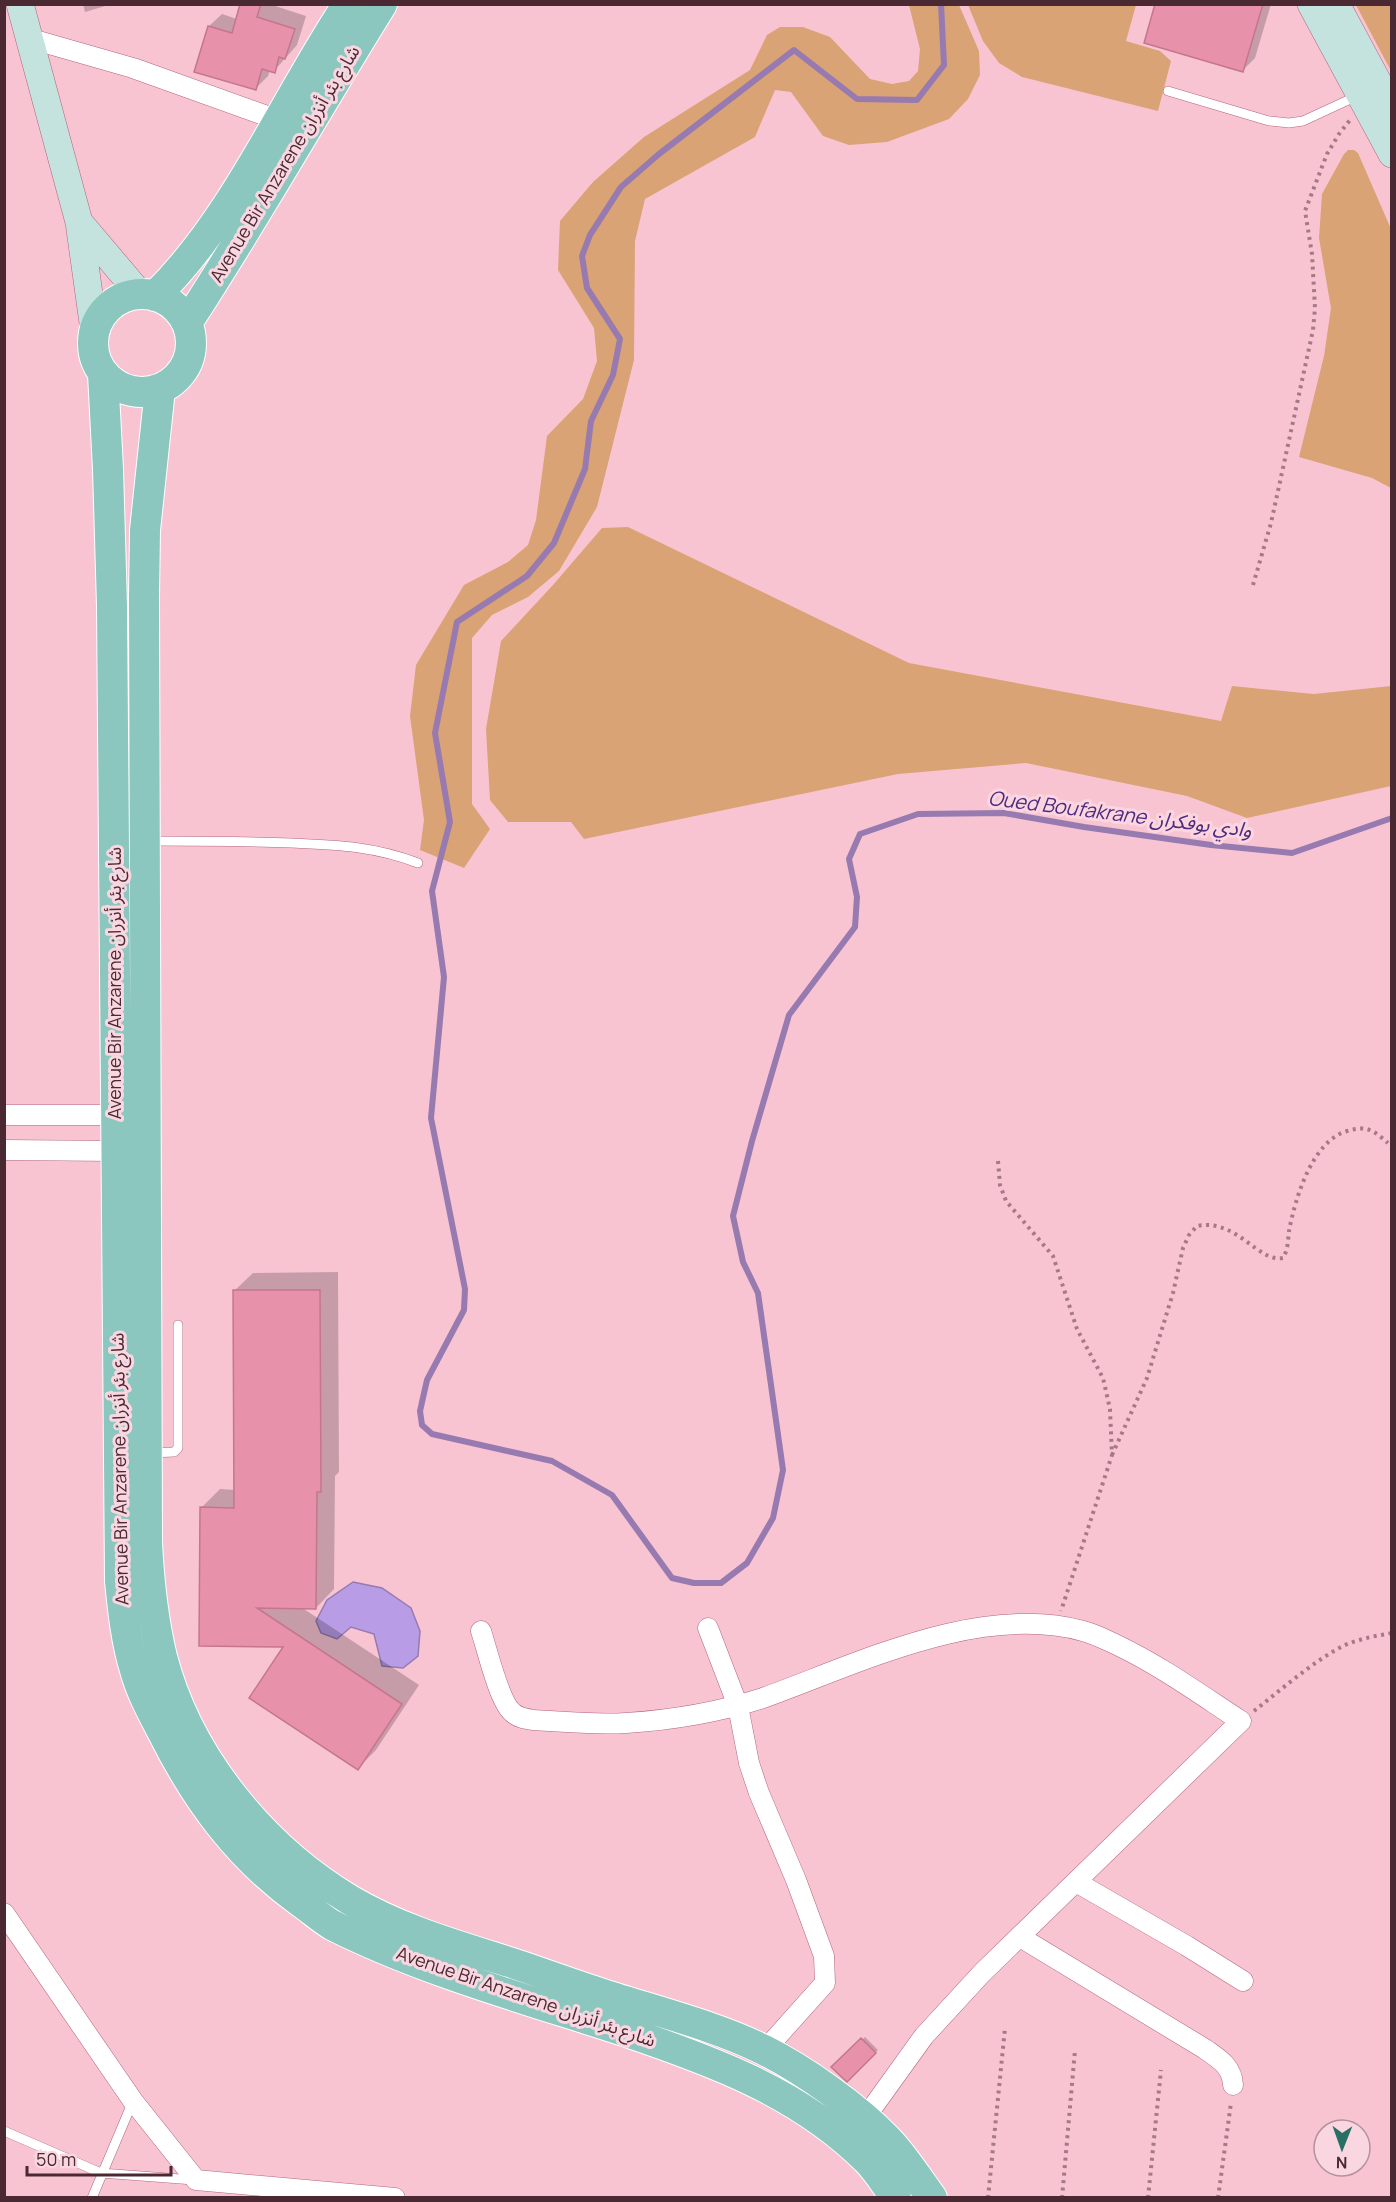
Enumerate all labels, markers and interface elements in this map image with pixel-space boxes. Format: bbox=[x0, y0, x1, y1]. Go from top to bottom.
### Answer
street label: Avenue Bir Anzarene شارع بئر أنزران bbox=[204, 41, 367, 288]
water label: Oued Boufakrane وادي بوفكران bbox=[986, 784, 1253, 846]
street label: Avenue Bir Anzarene شارع بئر أنزران bbox=[102, 847, 129, 1119]
street label: Avenue Bir Anzarene شارع بئر أنزران bbox=[105, 1333, 136, 1605]
street label: Avenue Bir Anzarene شارع بئر أنزران bbox=[393, 1940, 659, 2055]
north arrow bbox=[1312, 2118, 1372, 2178]
scale bar bbox=[27, 2139, 171, 2177]
text: 50 m bbox=[36, 2147, 76, 2171]
text: N bbox=[1336, 2152, 1348, 2174]

